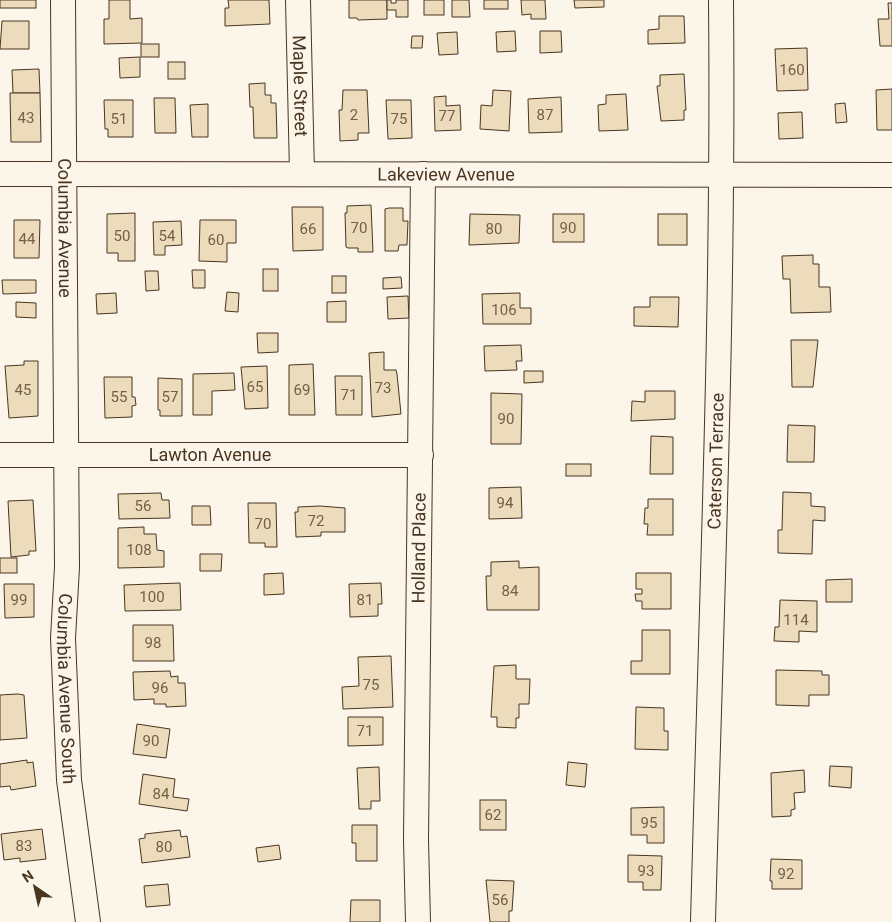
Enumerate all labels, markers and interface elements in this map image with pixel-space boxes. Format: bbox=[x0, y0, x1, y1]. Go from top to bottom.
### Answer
street label: Maple Street bbox=[289, 35, 312, 137]
house number: 160 bbox=[779, 61, 805, 79]
house number: 2 bbox=[350, 106, 358, 124]
house number: 87 bbox=[537, 106, 553, 124]
house number: 77 bbox=[439, 107, 455, 125]
house number: 43 bbox=[18, 109, 34, 127]
house number: 51 bbox=[111, 110, 127, 128]
house number: 75 bbox=[391, 110, 407, 128]
street label: Columbia Avenue bbox=[54, 158, 76, 298]
street label: Lakeview Avenue bbox=[377, 163, 515, 185]
house number: 70 bbox=[351, 219, 367, 237]
house number: 90 bbox=[560, 219, 576, 237]
house number: 66 bbox=[300, 220, 316, 238]
house number: 80 bbox=[486, 220, 502, 238]
house number: 50 bbox=[114, 227, 130, 245]
house number: 54 bbox=[159, 227, 176, 245]
house number: 44 bbox=[19, 230, 36, 248]
house number: 60 bbox=[208, 231, 224, 249]
house number: 106 bbox=[491, 301, 517, 319]
house number: 65 bbox=[247, 378, 263, 396]
house number: 73 bbox=[375, 379, 391, 397]
house number: 45 bbox=[15, 381, 31, 399]
house number: 69 bbox=[294, 381, 310, 399]
house number: 71 bbox=[341, 386, 357, 404]
house number: 55 bbox=[111, 388, 127, 406]
house number: 57 bbox=[162, 388, 178, 406]
street label: Caterson Terrace bbox=[703, 393, 728, 530]
house number: 90 bbox=[498, 410, 514, 428]
street label: Lawton Avenue bbox=[149, 444, 271, 465]
street label: Holland Place bbox=[407, 493, 430, 604]
house number: 94 bbox=[497, 494, 514, 512]
house number: 56 bbox=[135, 497, 151, 515]
house number: 72 bbox=[308, 512, 324, 530]
house number: 70 bbox=[255, 515, 271, 533]
house number: 108 bbox=[126, 541, 152, 559]
house number: 84 bbox=[502, 582, 519, 600]
house number: 100 bbox=[139, 588, 165, 606]
house number: 99 bbox=[11, 591, 27, 609]
house number: 81 bbox=[357, 591, 373, 609]
street label: Columbia Avenue South bbox=[53, 593, 80, 785]
house number: 114 bbox=[783, 611, 809, 629]
house number: 98 bbox=[145, 634, 161, 652]
house number: 75 bbox=[363, 676, 379, 694]
house number: 96 bbox=[152, 679, 168, 697]
house number: 71 bbox=[357, 722, 373, 740]
house number: 90 bbox=[143, 732, 159, 750]
house number: 84 bbox=[153, 785, 170, 803]
house number: 62 bbox=[485, 806, 501, 824]
house number: 95 bbox=[641, 814, 657, 832]
house number: 83 bbox=[16, 837, 32, 855]
house number: 80 bbox=[156, 838, 172, 856]
north arrow bbox=[10, 862, 60, 912]
house number: 93 bbox=[638, 862, 654, 880]
house number: 92 bbox=[778, 865, 794, 883]
text: N bbox=[19, 867, 36, 886]
house number: 56 bbox=[492, 891, 508, 909]

